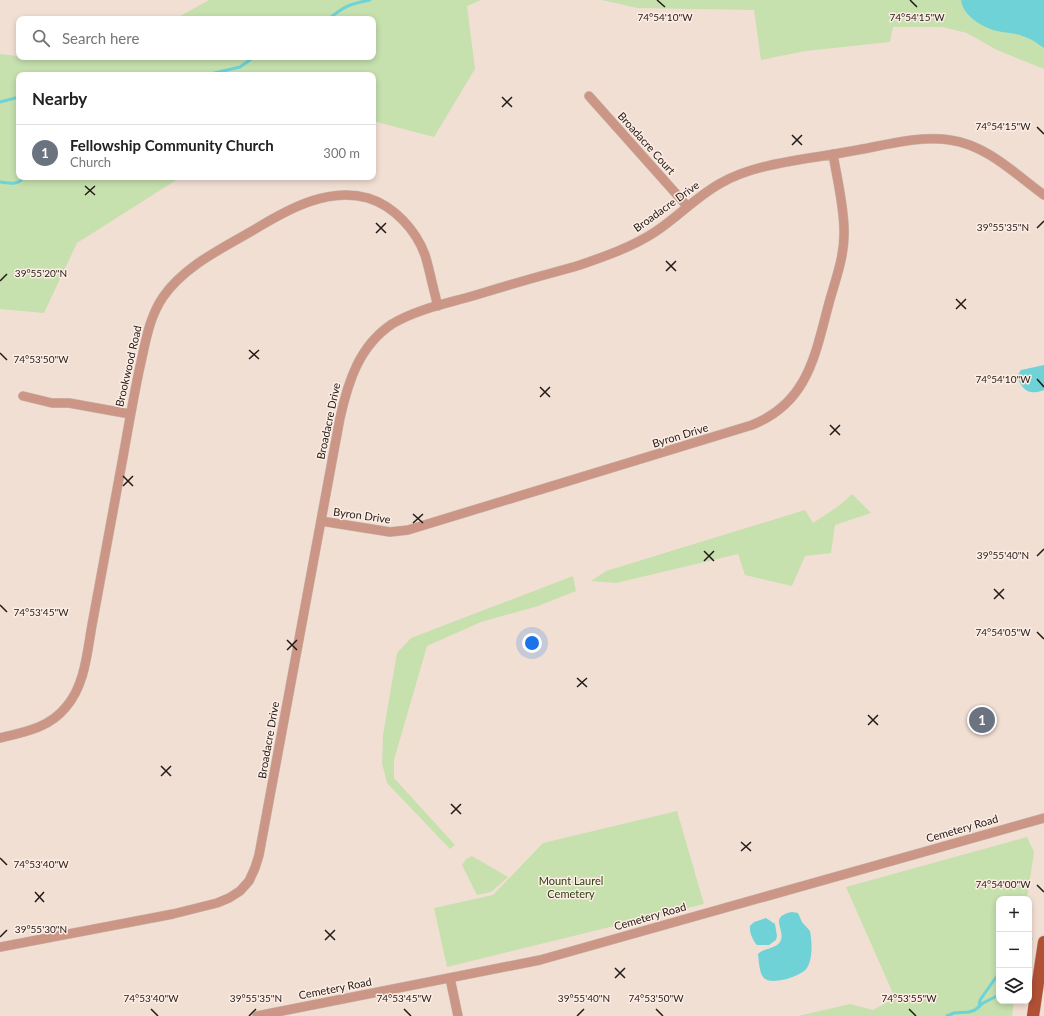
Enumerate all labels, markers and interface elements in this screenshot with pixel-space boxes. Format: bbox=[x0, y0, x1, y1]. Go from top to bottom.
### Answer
text: 74°54'10"W bbox=[637, 11, 693, 23]
text: 74°54'15"W bbox=[889, 11, 945, 23]
search box bbox=[16, 16, 376, 60]
icon: search bbox=[30, 27, 52, 49]
text: Search here bbox=[62, 29, 139, 47]
text: Nearby bbox=[32, 88, 87, 109]
street label: Broadacre Court bbox=[616, 109, 678, 177]
text: 74°54'15"W bbox=[975, 120, 1031, 132]
text: Fellowship Community Church bbox=[70, 136, 274, 154]
text: 1 bbox=[41, 145, 49, 161]
text: 300 m bbox=[323, 145, 360, 161]
text: Church bbox=[70, 154, 111, 170]
street label: Broadacre Drive bbox=[631, 178, 702, 234]
text: 39°55'35"N bbox=[977, 221, 1029, 233]
text: 39°55'20"N bbox=[15, 267, 67, 279]
street label: Brookwood Road bbox=[112, 324, 144, 408]
text: 74°53'50"W bbox=[13, 353, 69, 365]
text: 74°54'10"W bbox=[975, 373, 1031, 385]
street label: Broadacre Drive bbox=[314, 381, 343, 460]
street label: Byron Drive bbox=[650, 420, 710, 450]
street label: Byron Drive bbox=[332, 505, 392, 525]
text: 39°55'40"N bbox=[977, 549, 1029, 561]
text: 74°53'45"W bbox=[13, 606, 69, 618]
text: 74°54'05"W bbox=[975, 626, 1031, 638]
your location bbox=[522, 633, 542, 653]
street label: Broadacre Drive bbox=[255, 700, 281, 780]
pin: 1 bbox=[969, 705, 995, 735]
street label: Cemetery Road bbox=[925, 812, 999, 844]
text: 74°53'40"W bbox=[13, 858, 69, 870]
park label: Mount Laurel Cemetery bbox=[539, 874, 603, 900]
text: 74°54'00"W bbox=[975, 878, 1031, 890]
map controls bbox=[996, 896, 1032, 1004]
button: + bbox=[996, 896, 1032, 932]
street label: Cemetery Road bbox=[613, 900, 687, 932]
text: 39°55'30"N bbox=[15, 923, 67, 935]
button: − bbox=[996, 932, 1032, 968]
button: layers bbox=[996, 968, 1032, 1004]
street label: Cemetery Road bbox=[297, 975, 373, 1001]
text: 74°53'40"W bbox=[123, 992, 179, 1004]
text: 39°55'35"N bbox=[230, 992, 282, 1004]
text: 74°53'45"W bbox=[376, 992, 432, 1004]
text: 39°55'40"N bbox=[558, 992, 610, 1004]
text: 74°53'50"W bbox=[628, 992, 684, 1004]
text: 74°53'55"W bbox=[881, 992, 937, 1004]

